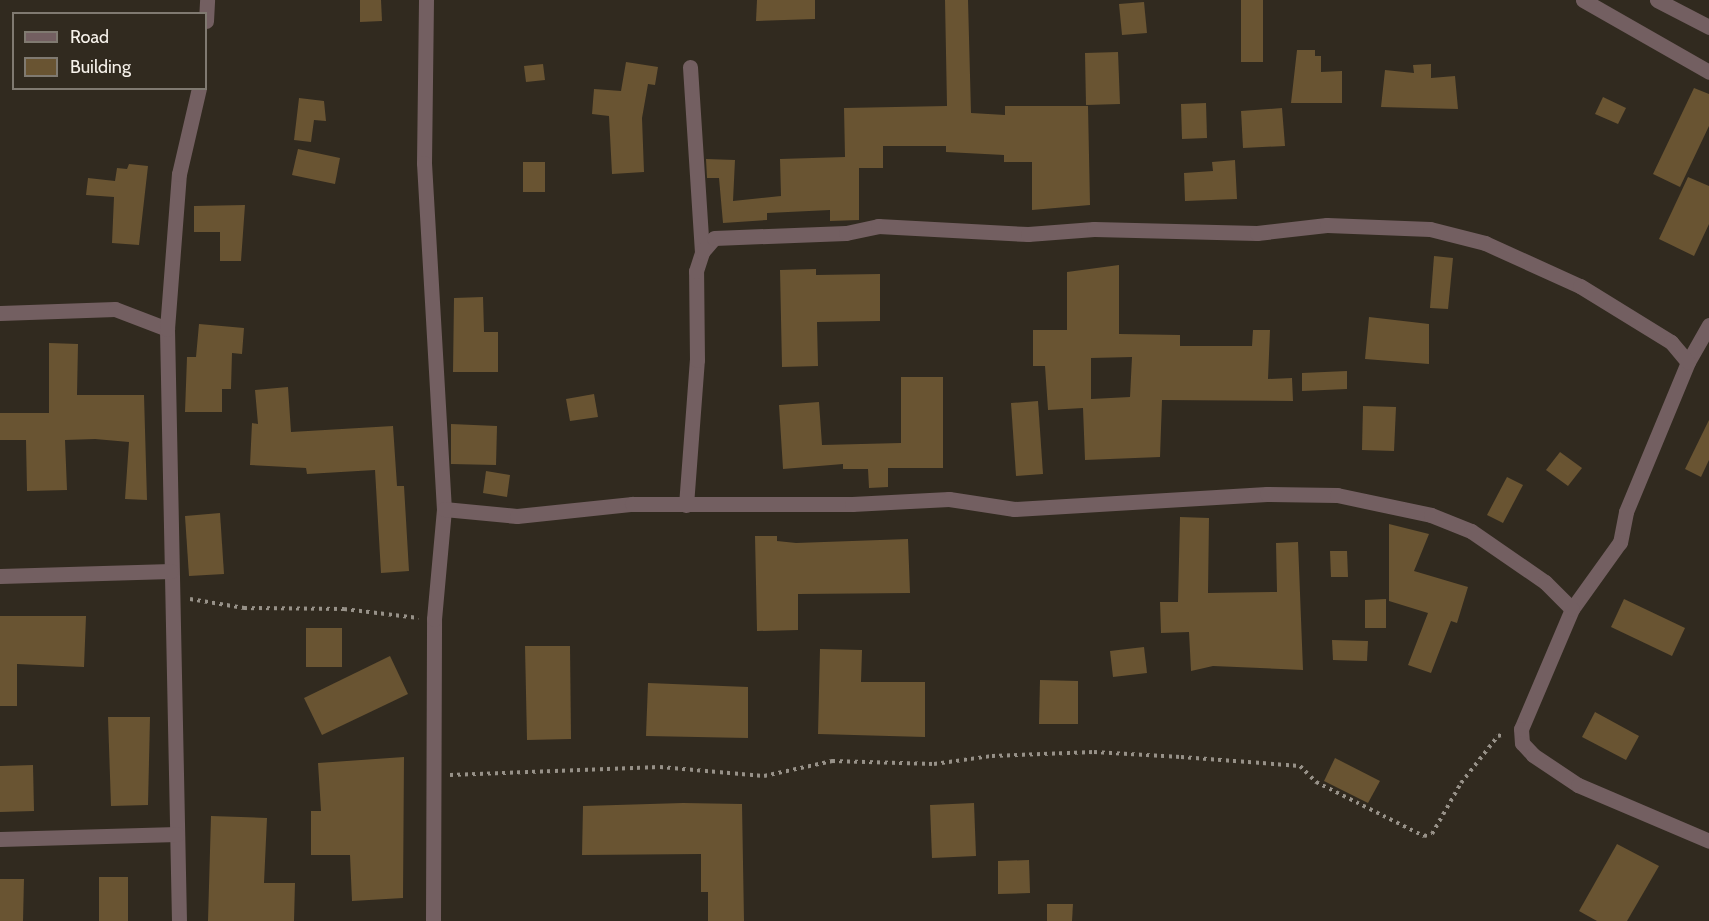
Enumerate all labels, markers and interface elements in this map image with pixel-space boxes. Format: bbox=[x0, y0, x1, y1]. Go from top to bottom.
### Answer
legend bbox=[12, 12, 207, 90]
text: Road bbox=[70, 26, 109, 48]
text: Building bbox=[70, 56, 131, 78]

